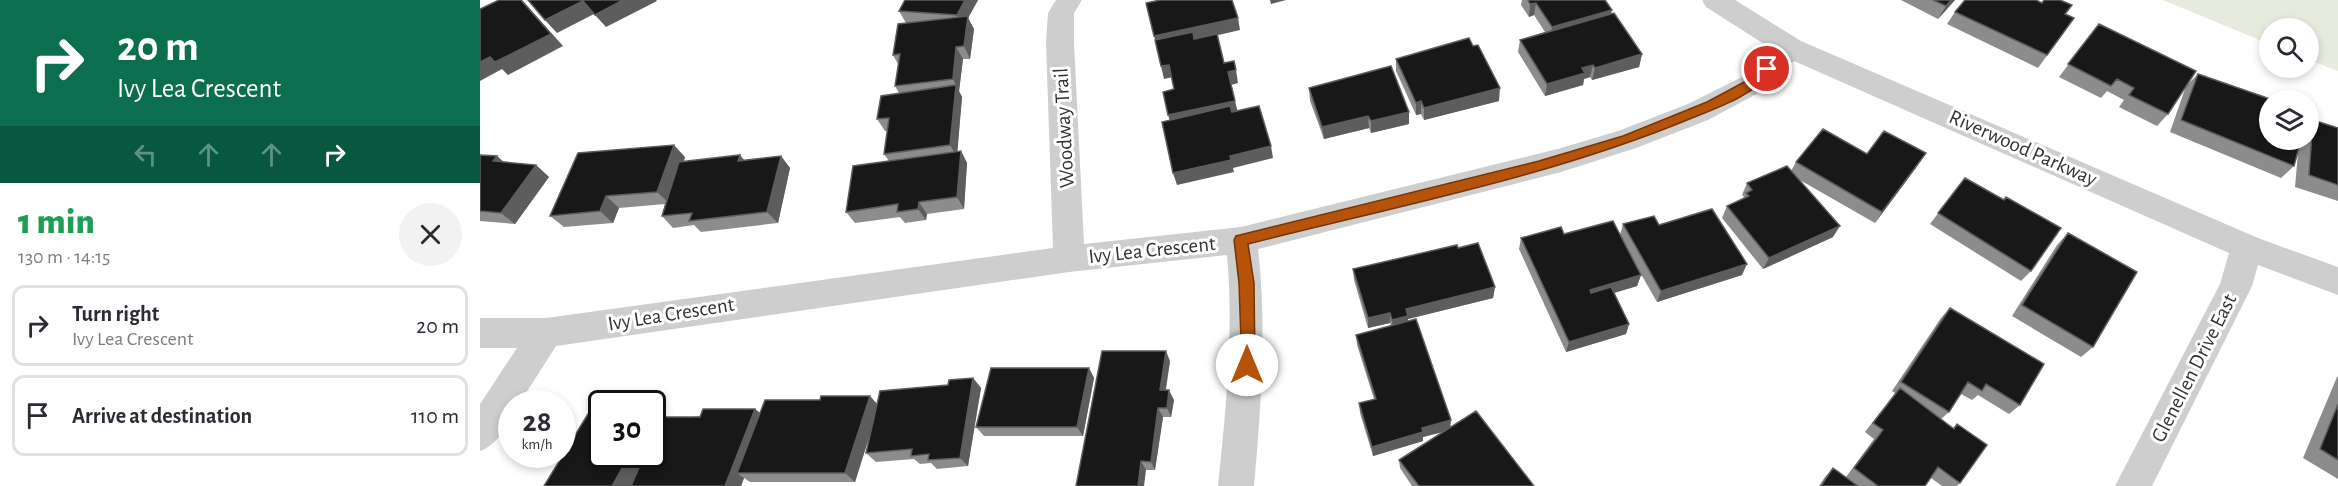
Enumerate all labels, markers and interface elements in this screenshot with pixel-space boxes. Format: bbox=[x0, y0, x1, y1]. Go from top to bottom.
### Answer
map controls bbox=[2259, 18, 2319, 150]
button: search bbox=[2259, 18, 2319, 78]
icon: right bbox=[18, 24, 96, 102]
text: 20 m bbox=[117, 26, 199, 68]
pin bbox=[1741, 43, 1792, 94]
icon: arrive bbox=[1750, 52, 1783, 85]
street label: Woodway Trail bbox=[1050, 67, 1078, 189]
text: Ivy Lea Crescent bbox=[117, 75, 281, 102]
button: layers bbox=[2259, 90, 2319, 150]
street label: Riverwood Parkway bbox=[1946, 106, 2100, 190]
icon: left bbox=[129, 138, 162, 171]
icon: ahead bbox=[192, 138, 225, 171]
icon: ahead bbox=[255, 138, 288, 171]
icon: right bbox=[318, 138, 351, 171]
button: close bbox=[399, 203, 462, 266]
text: 1 min bbox=[18, 204, 95, 240]
street label: Ivy Lea Crescent bbox=[1087, 233, 1217, 267]
text: 130 m · 14:15 bbox=[18, 247, 110, 267]
street label: Glenellen Drive East bbox=[2148, 290, 2241, 445]
street label: Ivy Lea Crescent bbox=[606, 294, 736, 334]
text: Turn right bbox=[72, 303, 159, 325]
icon: right bbox=[21, 309, 54, 342]
text: 20 m bbox=[416, 315, 459, 337]
text: Ivy Lea Crescent bbox=[72, 329, 194, 349]
position arrow bbox=[1215, 333, 1279, 397]
speed limit sign: 30 bbox=[588, 390, 666, 468]
icon: arrive bbox=[21, 399, 54, 432]
text: Arrive at destination bbox=[72, 405, 252, 427]
text: 110 m bbox=[411, 405, 459, 427]
text: 28 bbox=[523, 407, 551, 437]
text: km/h bbox=[522, 437, 552, 452]

